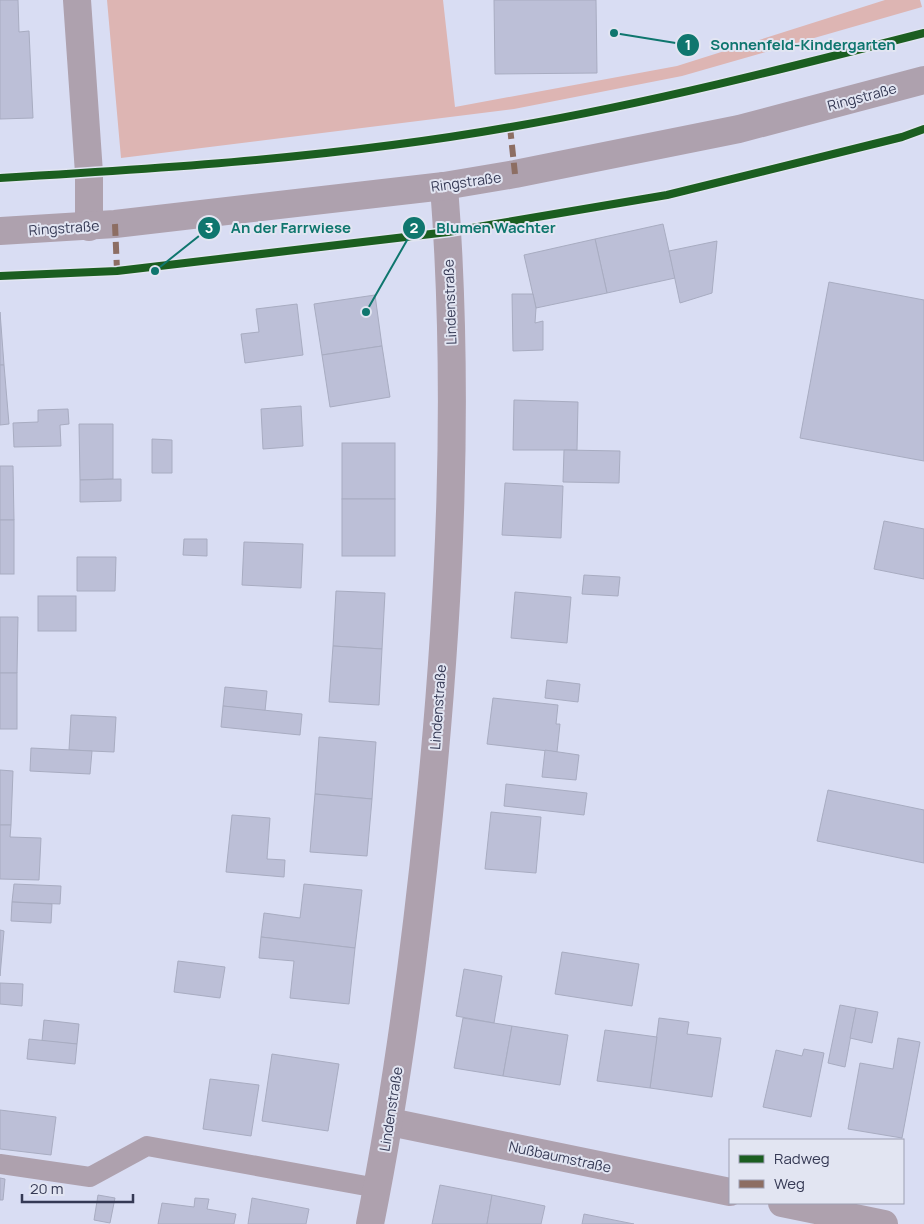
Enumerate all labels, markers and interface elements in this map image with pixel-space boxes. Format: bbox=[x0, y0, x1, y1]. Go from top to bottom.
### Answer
callout: Sonnenfeld-Kindergarten bbox=[676, 30, 906, 60]
text: 1 bbox=[685, 34, 691, 55]
text: Sonnenfeld-Kindergarten bbox=[710, 34, 896, 55]
street label: Ringstraße bbox=[825, 78, 899, 115]
street label: Ringstraße bbox=[430, 167, 502, 196]
callout: An der Farrwiese bbox=[196, 213, 361, 243]
callout: Blumen Wachter bbox=[401, 213, 566, 243]
street label: Ringstraße bbox=[28, 216, 100, 239]
text: 3 bbox=[205, 217, 213, 238]
text: An der Farrwiese bbox=[231, 217, 351, 238]
text: 2 bbox=[410, 217, 419, 238]
text: Blumen Wachter bbox=[436, 217, 556, 238]
street label: Lindenstraße bbox=[439, 259, 460, 345]
street label: Lindenstraße bbox=[425, 664, 450, 750]
street label: Lindenstraße bbox=[374, 1065, 407, 1153]
street label: Nußbaumstraße bbox=[507, 1136, 613, 1177]
legend bbox=[729, 1139, 904, 1204]
text: Radweg bbox=[774, 1148, 830, 1169]
scale bar bbox=[22, 1172, 134, 1204]
text: Weg bbox=[774, 1173, 805, 1194]
text: 20 m bbox=[30, 1178, 63, 1199]

